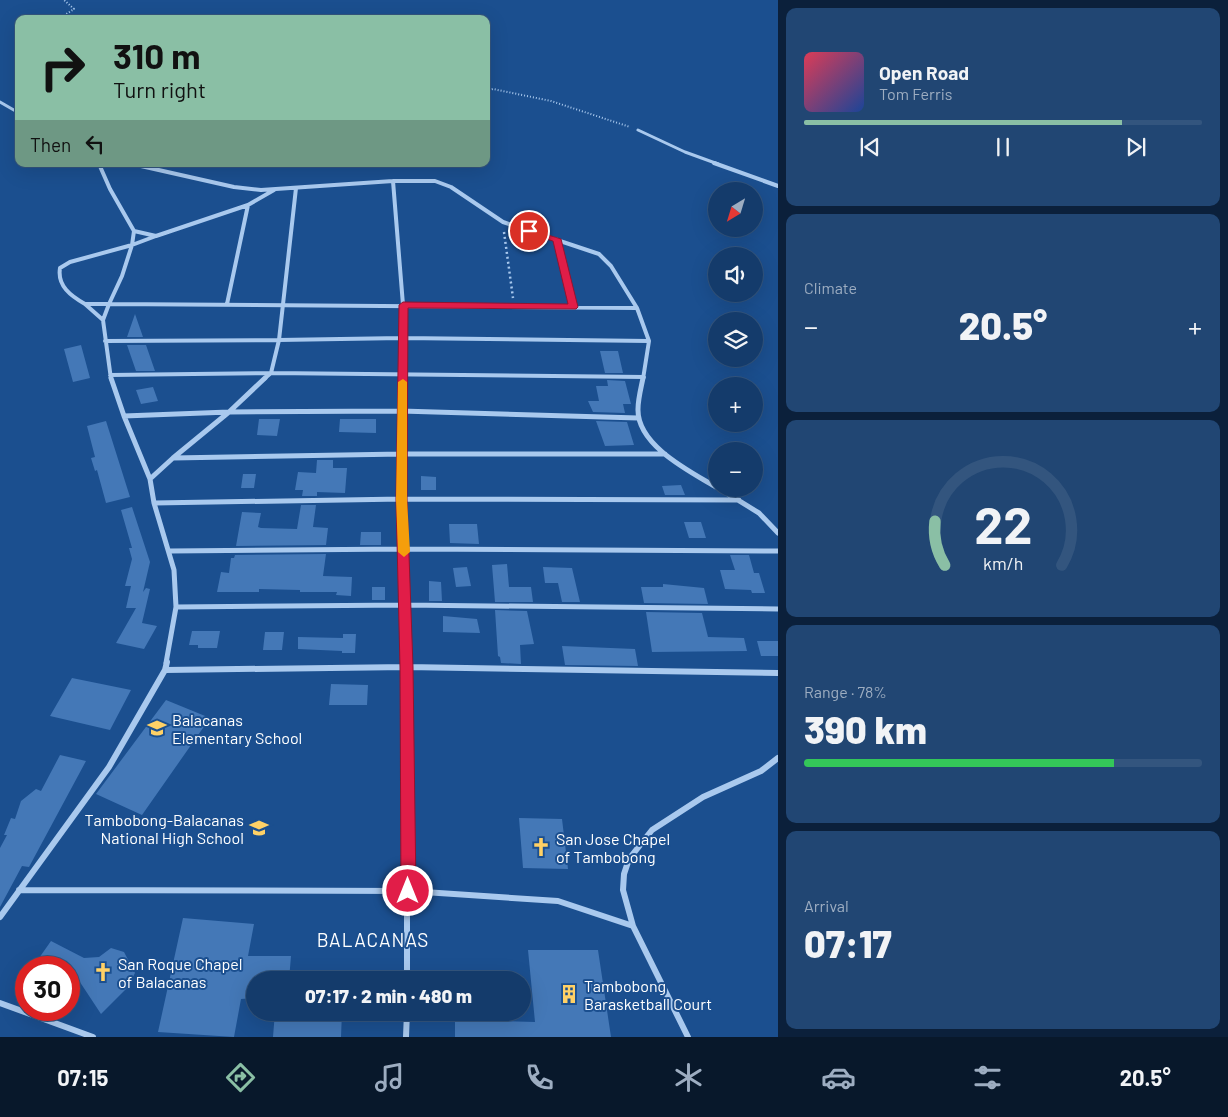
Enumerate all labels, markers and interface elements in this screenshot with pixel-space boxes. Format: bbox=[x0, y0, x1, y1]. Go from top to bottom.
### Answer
text: 310 m bbox=[113, 34, 200, 76]
icon: right bbox=[30, 35, 95, 100]
text: Open Road bbox=[879, 61, 969, 84]
text: Turn right bbox=[113, 76, 206, 102]
text: Tom Ferris bbox=[879, 84, 953, 103]
icon: left bbox=[81, 130, 109, 158]
text: Then bbox=[30, 133, 71, 156]
icon: previous bbox=[856, 133, 884, 161]
icon: pause bbox=[989, 133, 1017, 161]
icon: next bbox=[1122, 133, 1150, 161]
north arrow bbox=[708, 182, 762, 238]
map controls bbox=[708, 182, 763, 497]
pin bbox=[508, 210, 550, 252]
icon: arrive bbox=[515, 217, 543, 245]
button: sound bbox=[708, 247, 763, 302]
text: Climate bbox=[804, 278, 857, 297]
text: 20.5° bbox=[959, 302, 1047, 348]
text: − bbox=[804, 309, 818, 343]
text: + bbox=[1188, 309, 1202, 343]
button: layers bbox=[708, 312, 763, 367]
button: + bbox=[708, 377, 763, 432]
button: − bbox=[708, 442, 763, 497]
text: 22 bbox=[974, 492, 1032, 554]
text: km/h bbox=[983, 552, 1023, 574]
text: Range · 78% bbox=[804, 682, 887, 701]
text: 390 km bbox=[804, 706, 927, 752]
place label: Balacanas Elementary School bbox=[172, 710, 302, 747]
school or university icon: Balacanas Elementary School bbox=[146, 717, 168, 739]
place label: Tambobong-Balacanas National High School bbox=[85, 810, 244, 847]
school or university icon: Tambobong-Balacanas National High School bbox=[248, 817, 270, 839]
place label: San Jose Chapel of Tambobong bbox=[556, 829, 670, 866]
church icon: San Jose Chapel of Tambobong bbox=[530, 836, 552, 858]
position arrow bbox=[381, 864, 433, 916]
text: Arrival bbox=[804, 896, 849, 915]
text: 07:17 bbox=[804, 920, 892, 966]
district label: BALACANAS bbox=[317, 928, 429, 951]
place label: San Roque Chapel of Balacanas bbox=[118, 954, 242, 991]
speed limit sign: 30 bbox=[15, 956, 80, 1021]
church icon: San Roque Chapel of Balacanas bbox=[92, 961, 114, 983]
place label: Tambobong Barasketball Court bbox=[584, 976, 712, 1013]
building icon: Tambobong Barasketball Court bbox=[558, 983, 580, 1005]
text: 07:17 · 2 min · 480 m bbox=[305, 984, 472, 1007]
icon: directions bbox=[223, 1060, 258, 1095]
icon: music bbox=[372, 1060, 407, 1095]
icon: phone bbox=[522, 1060, 557, 1095]
icon: climate bbox=[671, 1060, 706, 1095]
icon: car bbox=[821, 1060, 856, 1095]
icon: filters bbox=[970, 1060, 1005, 1095]
text: 07:15 bbox=[57, 1064, 108, 1090]
text: 20.5° bbox=[1120, 1064, 1171, 1090]

